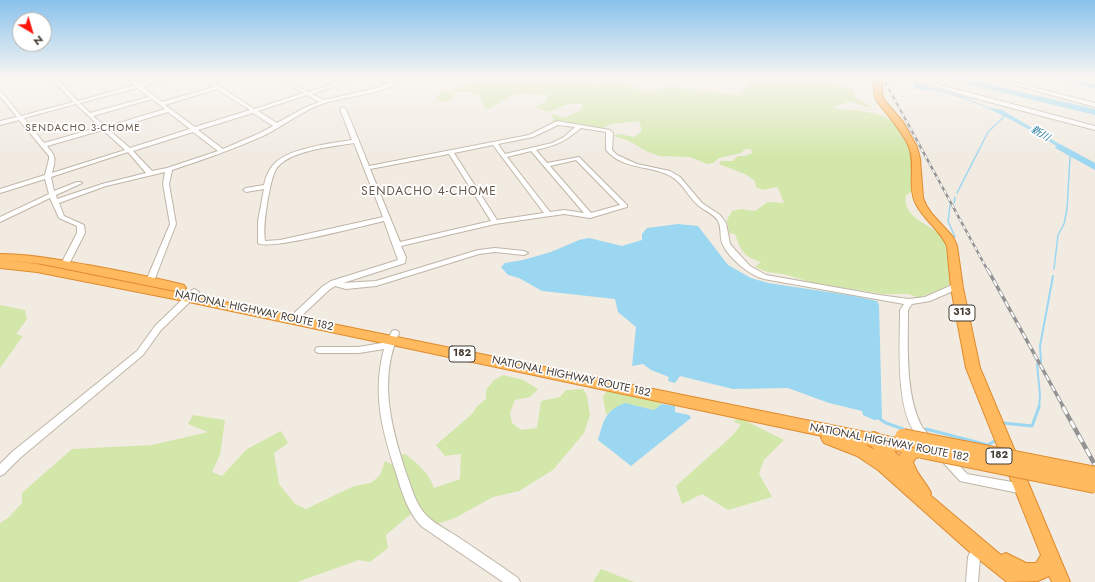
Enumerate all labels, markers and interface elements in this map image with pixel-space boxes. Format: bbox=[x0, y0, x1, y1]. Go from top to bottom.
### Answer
north arrow bbox=[12, 12, 52, 52]
text: N bbox=[30, 32, 47, 50]
district label: SENDACHO 3-CHOME bbox=[25, 123, 141, 135]
water label: 新川 bbox=[1028, 124, 1052, 144]
district label: SENDACHO 4-CHOME bbox=[361, 185, 497, 199]
street label: NATIONAL HIGHWAY ROUTE 182 bbox=[174, 288, 334, 334]
road number: 313 bbox=[949, 305, 975, 321]
road number: 182 bbox=[449, 346, 475, 362]
street label: NATIONAL HIGHWAY ROUTE 182 bbox=[491, 354, 651, 400]
street label: NATIONAL HIGHWAY ROUTE 182 bbox=[808, 421, 970, 465]
road number: 182 bbox=[986, 448, 1012, 464]

